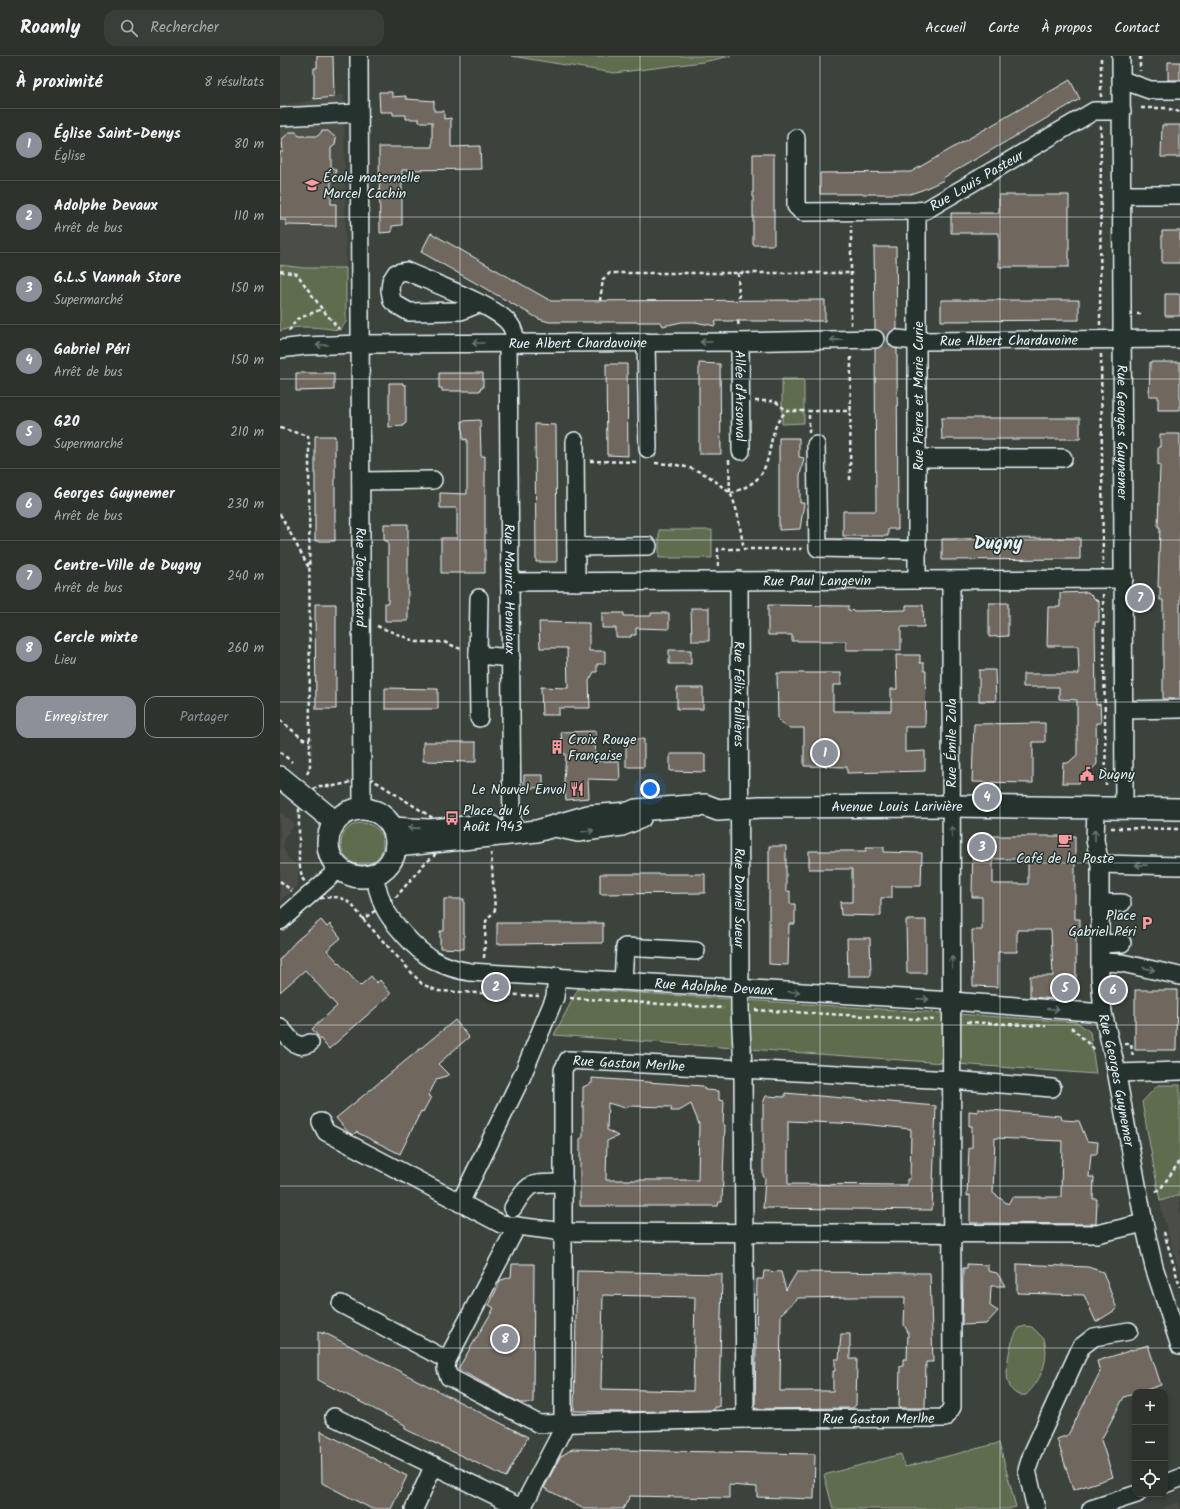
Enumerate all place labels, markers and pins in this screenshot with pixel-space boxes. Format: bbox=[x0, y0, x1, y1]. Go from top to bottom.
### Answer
place label: École maternelle Marcel Cachin bbox=[323, 167, 421, 205]
school or university icon: École maternelle Marcel Cachin bbox=[304, 177, 320, 193]
pin: 7 bbox=[1127, 583, 1153, 613]
place label: Croix Rouge Française bbox=[568, 729, 637, 767]
pin: 1 bbox=[812, 738, 838, 768]
building icon: Croix Rouge Française bbox=[549, 739, 565, 755]
place label: Dugny bbox=[1098, 764, 1135, 786]
public building icon: Dugny bbox=[1079, 766, 1095, 782]
place label: Le Nouvel Envol bbox=[471, 779, 567, 801]
restaurant icon: Le Nouvel Envol bbox=[569, 781, 585, 797]
pin: 4 bbox=[974, 782, 1000, 812]
place label: Place du 16 Août 1943 bbox=[463, 800, 530, 838]
bus stop icon: Place du 16 Août 1943 bbox=[444, 810, 460, 826]
pin: 3 bbox=[969, 832, 995, 862]
cafe icon: Café de la Poste bbox=[1057, 832, 1073, 848]
place label: Café de la Poste bbox=[1016, 848, 1115, 870]
place label: Place Gabriel Péri bbox=[1069, 905, 1137, 943]
parking icon: Place Gabriel Péri bbox=[1139, 915, 1155, 931]
pin: 2 bbox=[483, 972, 509, 1002]
pin: 5 bbox=[1052, 973, 1078, 1003]
pin: 6 bbox=[1100, 975, 1126, 1005]
pin: 8 bbox=[492, 1324, 518, 1354]

